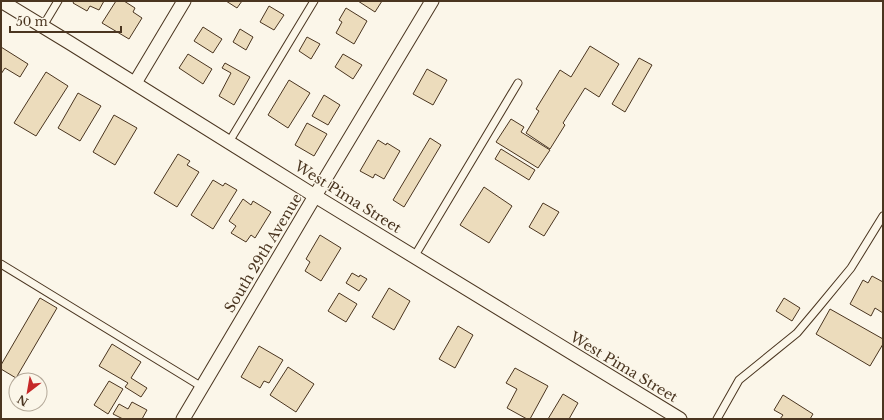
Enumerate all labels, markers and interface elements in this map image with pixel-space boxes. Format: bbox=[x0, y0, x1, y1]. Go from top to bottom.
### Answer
scale bar bbox=[10, 8, 121, 34]
text: 50 m bbox=[16, 14, 48, 29]
street label: West Pima Street bbox=[291, 156, 405, 237]
street label: South 29th Avenue bbox=[220, 190, 306, 316]
street label: West Pima Street bbox=[566, 327, 682, 407]
north arrow bbox=[8, 372, 48, 412]
text: N bbox=[14, 392, 31, 409]

